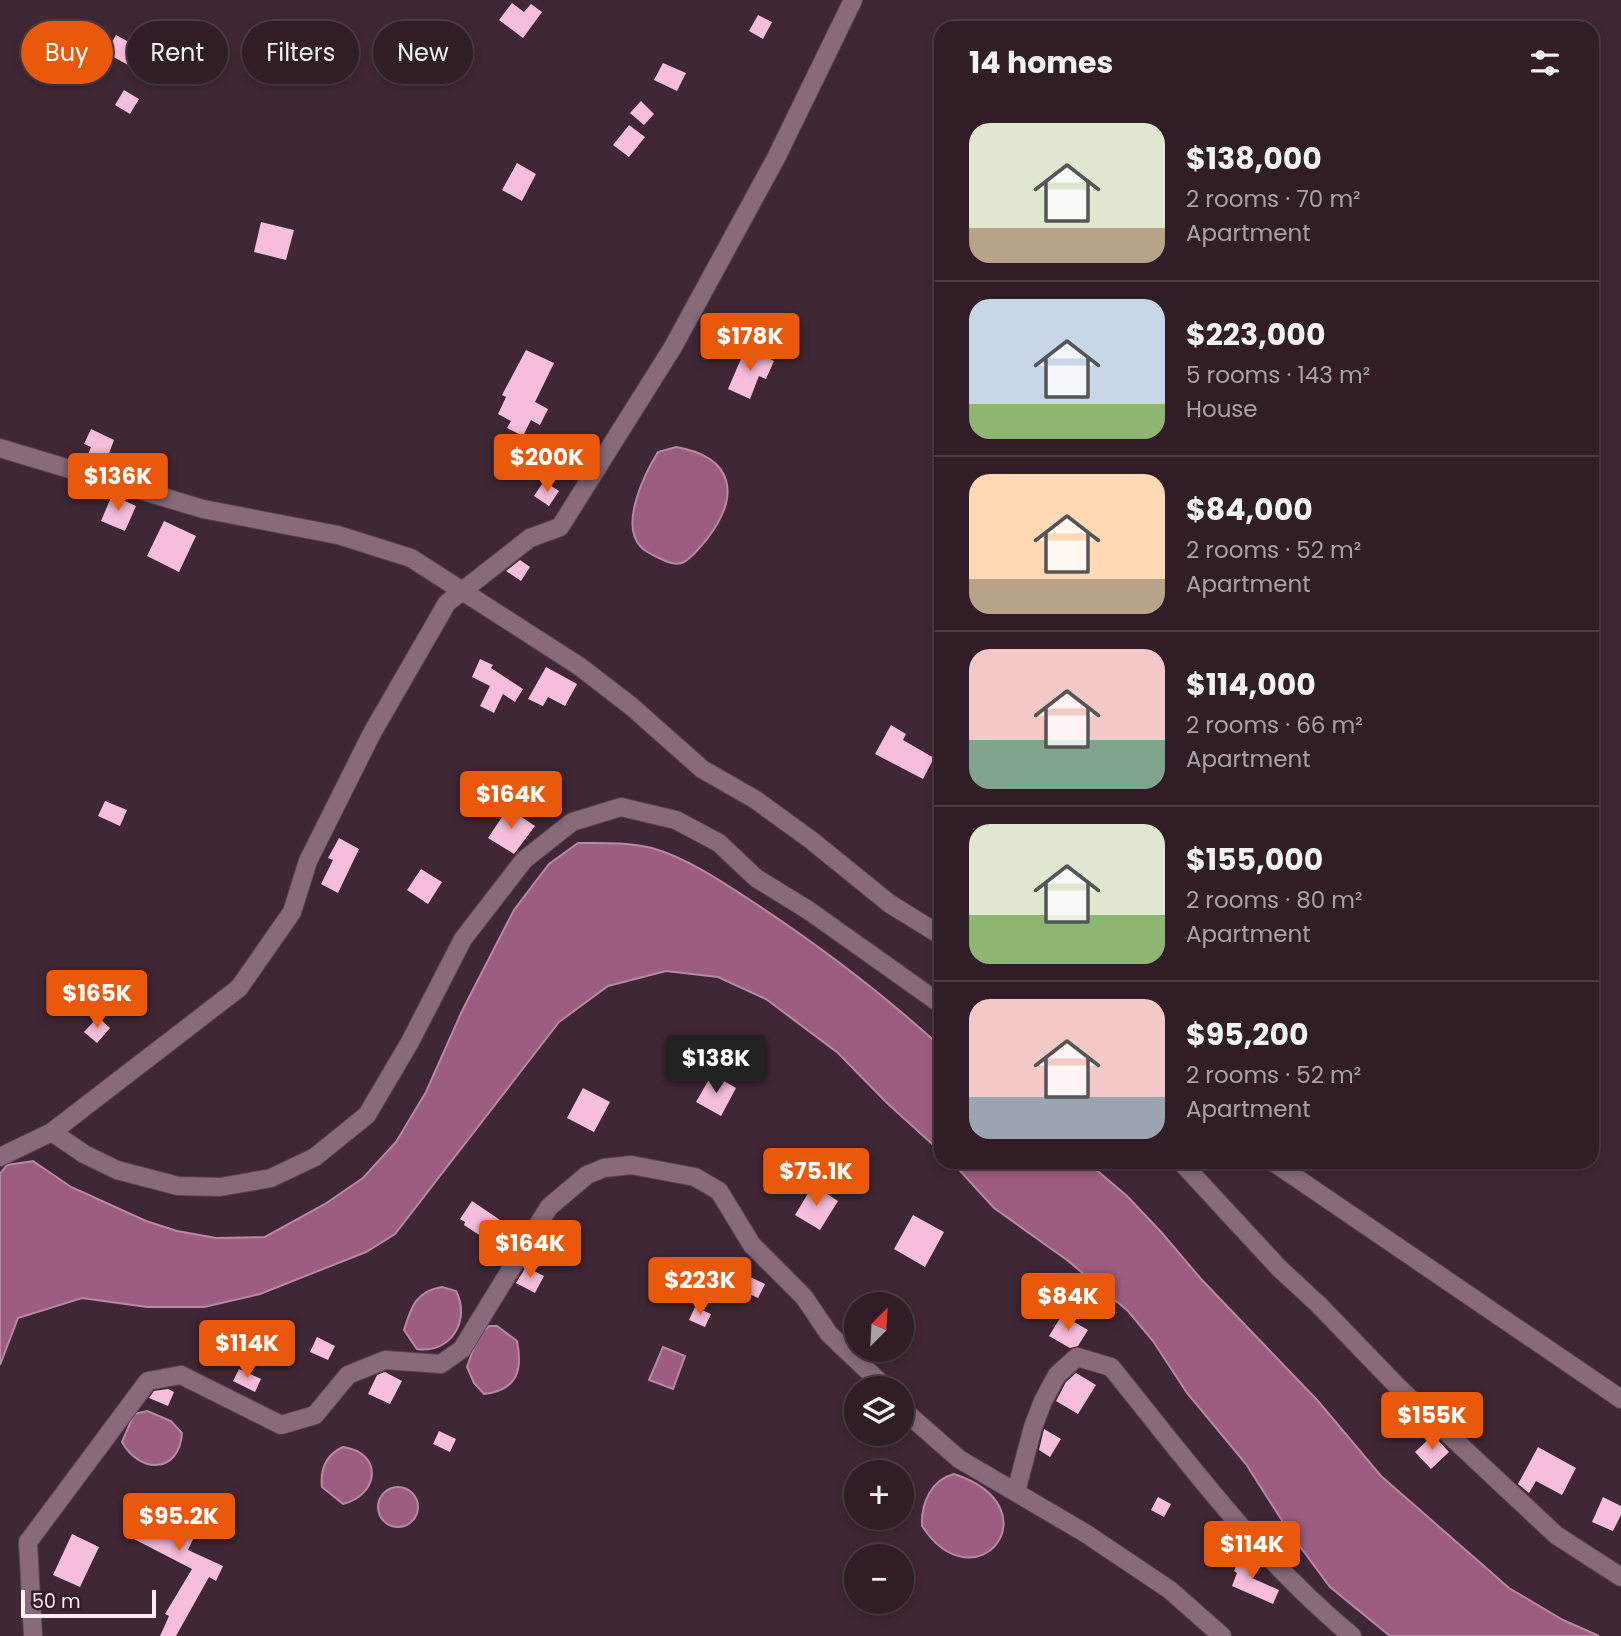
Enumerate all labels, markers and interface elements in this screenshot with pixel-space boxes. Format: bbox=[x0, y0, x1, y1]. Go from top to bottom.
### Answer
chip: Buy bbox=[21, 21, 113, 84]
chip: Rent bbox=[127, 21, 228, 84]
chip: Filters bbox=[242, 21, 359, 84]
chip: New bbox=[373, 21, 473, 84]
text: 14 homes bbox=[969, 41, 1113, 84]
icon: filters bbox=[1526, 44, 1564, 82]
text: $138,000 bbox=[1186, 137, 1322, 180]
icon: home bbox=[1025, 151, 1109, 235]
text: 2 rooms · 70 m² bbox=[1186, 183, 1361, 215]
text: Apartment bbox=[1186, 217, 1311, 249]
text: $223,000 bbox=[1186, 313, 1325, 356]
pin: $178K bbox=[701, 314, 799, 373]
text: $178K bbox=[716, 320, 784, 352]
icon: home bbox=[1025, 327, 1109, 411]
text: 5 rooms · 143 m² bbox=[1186, 359, 1370, 391]
text: House bbox=[1186, 393, 1258, 425]
pin: $200K bbox=[498, 434, 596, 494]
text: $200K bbox=[510, 441, 584, 473]
pin: $136K bbox=[69, 454, 167, 513]
text: $136K bbox=[84, 460, 152, 492]
text: $84,000 bbox=[1186, 488, 1313, 531]
icon: home bbox=[1025, 502, 1109, 586]
text: 2 rooms · 52 m² bbox=[1186, 534, 1361, 566]
text: Apartment bbox=[1186, 568, 1311, 600]
text: $114,000 bbox=[1186, 663, 1316, 706]
icon: home bbox=[1025, 677, 1109, 761]
text: 2 rooms · 66 m² bbox=[1186, 709, 1363, 741]
text: Apartment bbox=[1186, 743, 1311, 775]
pin: $164K bbox=[462, 772, 560, 831]
text: $164K bbox=[476, 778, 546, 810]
text: $155,000 bbox=[1186, 838, 1323, 881]
icon: home bbox=[1025, 852, 1109, 936]
text: 2 rooms · 80 m² bbox=[1186, 884, 1363, 916]
text: Apartment bbox=[1186, 918, 1311, 950]
pin: $165K bbox=[48, 970, 146, 1030]
text: $165K bbox=[62, 977, 132, 1009]
text: $95,200 bbox=[1186, 1013, 1309, 1056]
icon: home bbox=[1025, 1027, 1109, 1111]
pin: $138K bbox=[667, 1036, 765, 1095]
text: $138K bbox=[682, 1042, 750, 1074]
text: 2 rooms · 52 m² bbox=[1186, 1059, 1361, 1091]
text: Apartment bbox=[1186, 1093, 1311, 1125]
pin: $75.1K bbox=[759, 1148, 873, 1208]
text: $75.1K bbox=[779, 1155, 853, 1187]
pin: $164K bbox=[481, 1220, 579, 1280]
text: $164K bbox=[495, 1227, 565, 1259]
pin: $223K bbox=[651, 1258, 749, 1317]
text: $223K bbox=[664, 1264, 736, 1296]
pin: $84K bbox=[1027, 1274, 1109, 1333]
text: $84K bbox=[1037, 1280, 1099, 1312]
north arrow bbox=[844, 1292, 914, 1362]
map controls bbox=[844, 1292, 914, 1614]
pin: $114K bbox=[198, 1320, 296, 1380]
text: $114K bbox=[215, 1327, 279, 1359]
button: layers bbox=[844, 1376, 914, 1446]
pin: $155K bbox=[1383, 1392, 1481, 1452]
text: $155K bbox=[1397, 1399, 1467, 1431]
button: + bbox=[844, 1460, 914, 1530]
pin: $95.2K bbox=[122, 1494, 236, 1553]
text: $95.2K bbox=[139, 1500, 219, 1532]
pin: $114K bbox=[1203, 1522, 1301, 1581]
text: $114K bbox=[1220, 1528, 1284, 1560]
button: − bbox=[844, 1544, 914, 1614]
scale bar bbox=[21, 1587, 156, 1619]
text: 50 m bbox=[32, 1588, 81, 1615]

